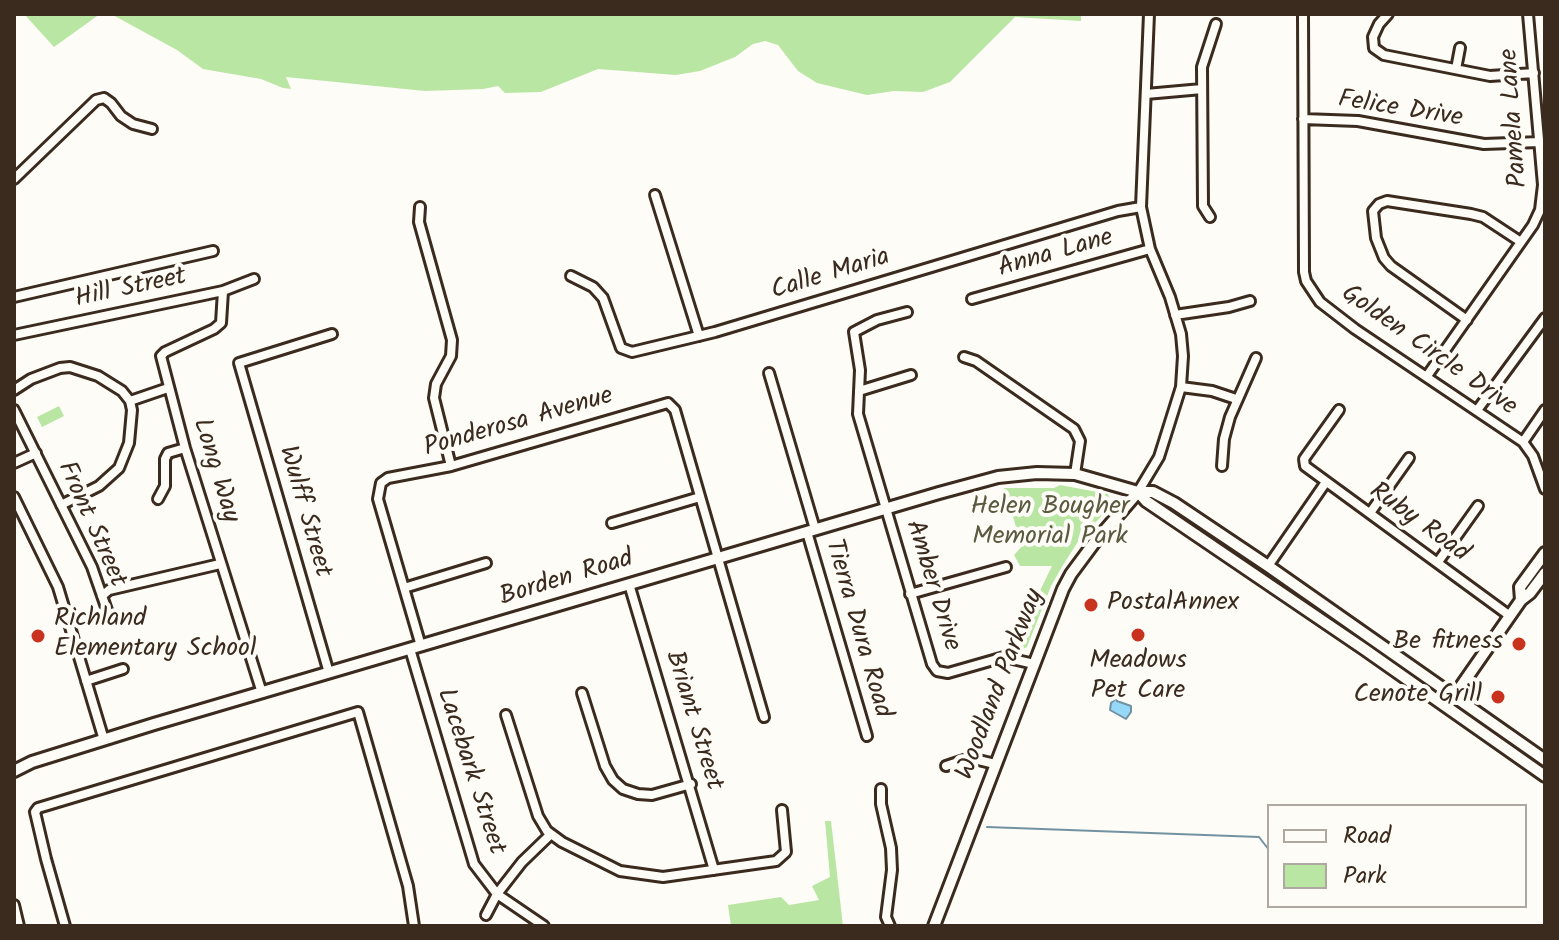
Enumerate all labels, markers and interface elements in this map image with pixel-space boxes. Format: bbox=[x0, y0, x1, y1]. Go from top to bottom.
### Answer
street label: Pamela Lane bbox=[1496, 47, 1536, 189]
street label: Felice Drive bbox=[1335, 86, 1465, 136]
street label: Anna Lane bbox=[995, 224, 1117, 286]
street label: Calle Maria bbox=[768, 243, 894, 309]
street label: Hill Street bbox=[73, 263, 189, 317]
street label: Golden Circle Drive bbox=[1334, 280, 1522, 424]
street label: Ponderosa Avenue bbox=[421, 382, 617, 466]
street label: Long Way bbox=[183, 415, 245, 527]
street label: Wulff Street bbox=[269, 443, 337, 581]
street label: Front Street bbox=[48, 457, 132, 593]
street label: Ruby Road bbox=[1362, 477, 1474, 571]
park label: Helen Bougher Memorial Park bbox=[971, 493, 1129, 554]
street label: Amber Drive bbox=[896, 517, 966, 655]
street label: Tierra Dura Road bbox=[816, 536, 896, 722]
street label: Borden Road bbox=[496, 545, 638, 615]
street label: Woodland Parkway bbox=[951, 585, 1053, 785]
place label: PostalAnnex bbox=[1107, 589, 1239, 621]
marker: PostalAnnex bbox=[1082, 596, 1100, 614]
place label: Richland Elementary School bbox=[54, 605, 256, 666]
marker: Meadows Pet Care bbox=[1129, 626, 1147, 644]
marker: Richland Elementary School bbox=[29, 627, 47, 645]
place label: Be fitness bbox=[1393, 628, 1503, 660]
marker: Be fitness bbox=[1510, 635, 1528, 653]
place label: Meadows Pet Care bbox=[1089, 647, 1187, 708]
street label: Briant Street bbox=[656, 648, 728, 794]
place label: Cenote Grill bbox=[1353, 681, 1482, 713]
street label: Lacebark Street bbox=[427, 685, 511, 859]
marker: Cenote Grill bbox=[1489, 688, 1507, 706]
legend bbox=[1267, 804, 1527, 908]
text: Road bbox=[1343, 817, 1391, 856]
text: Park bbox=[1343, 857, 1387, 896]

